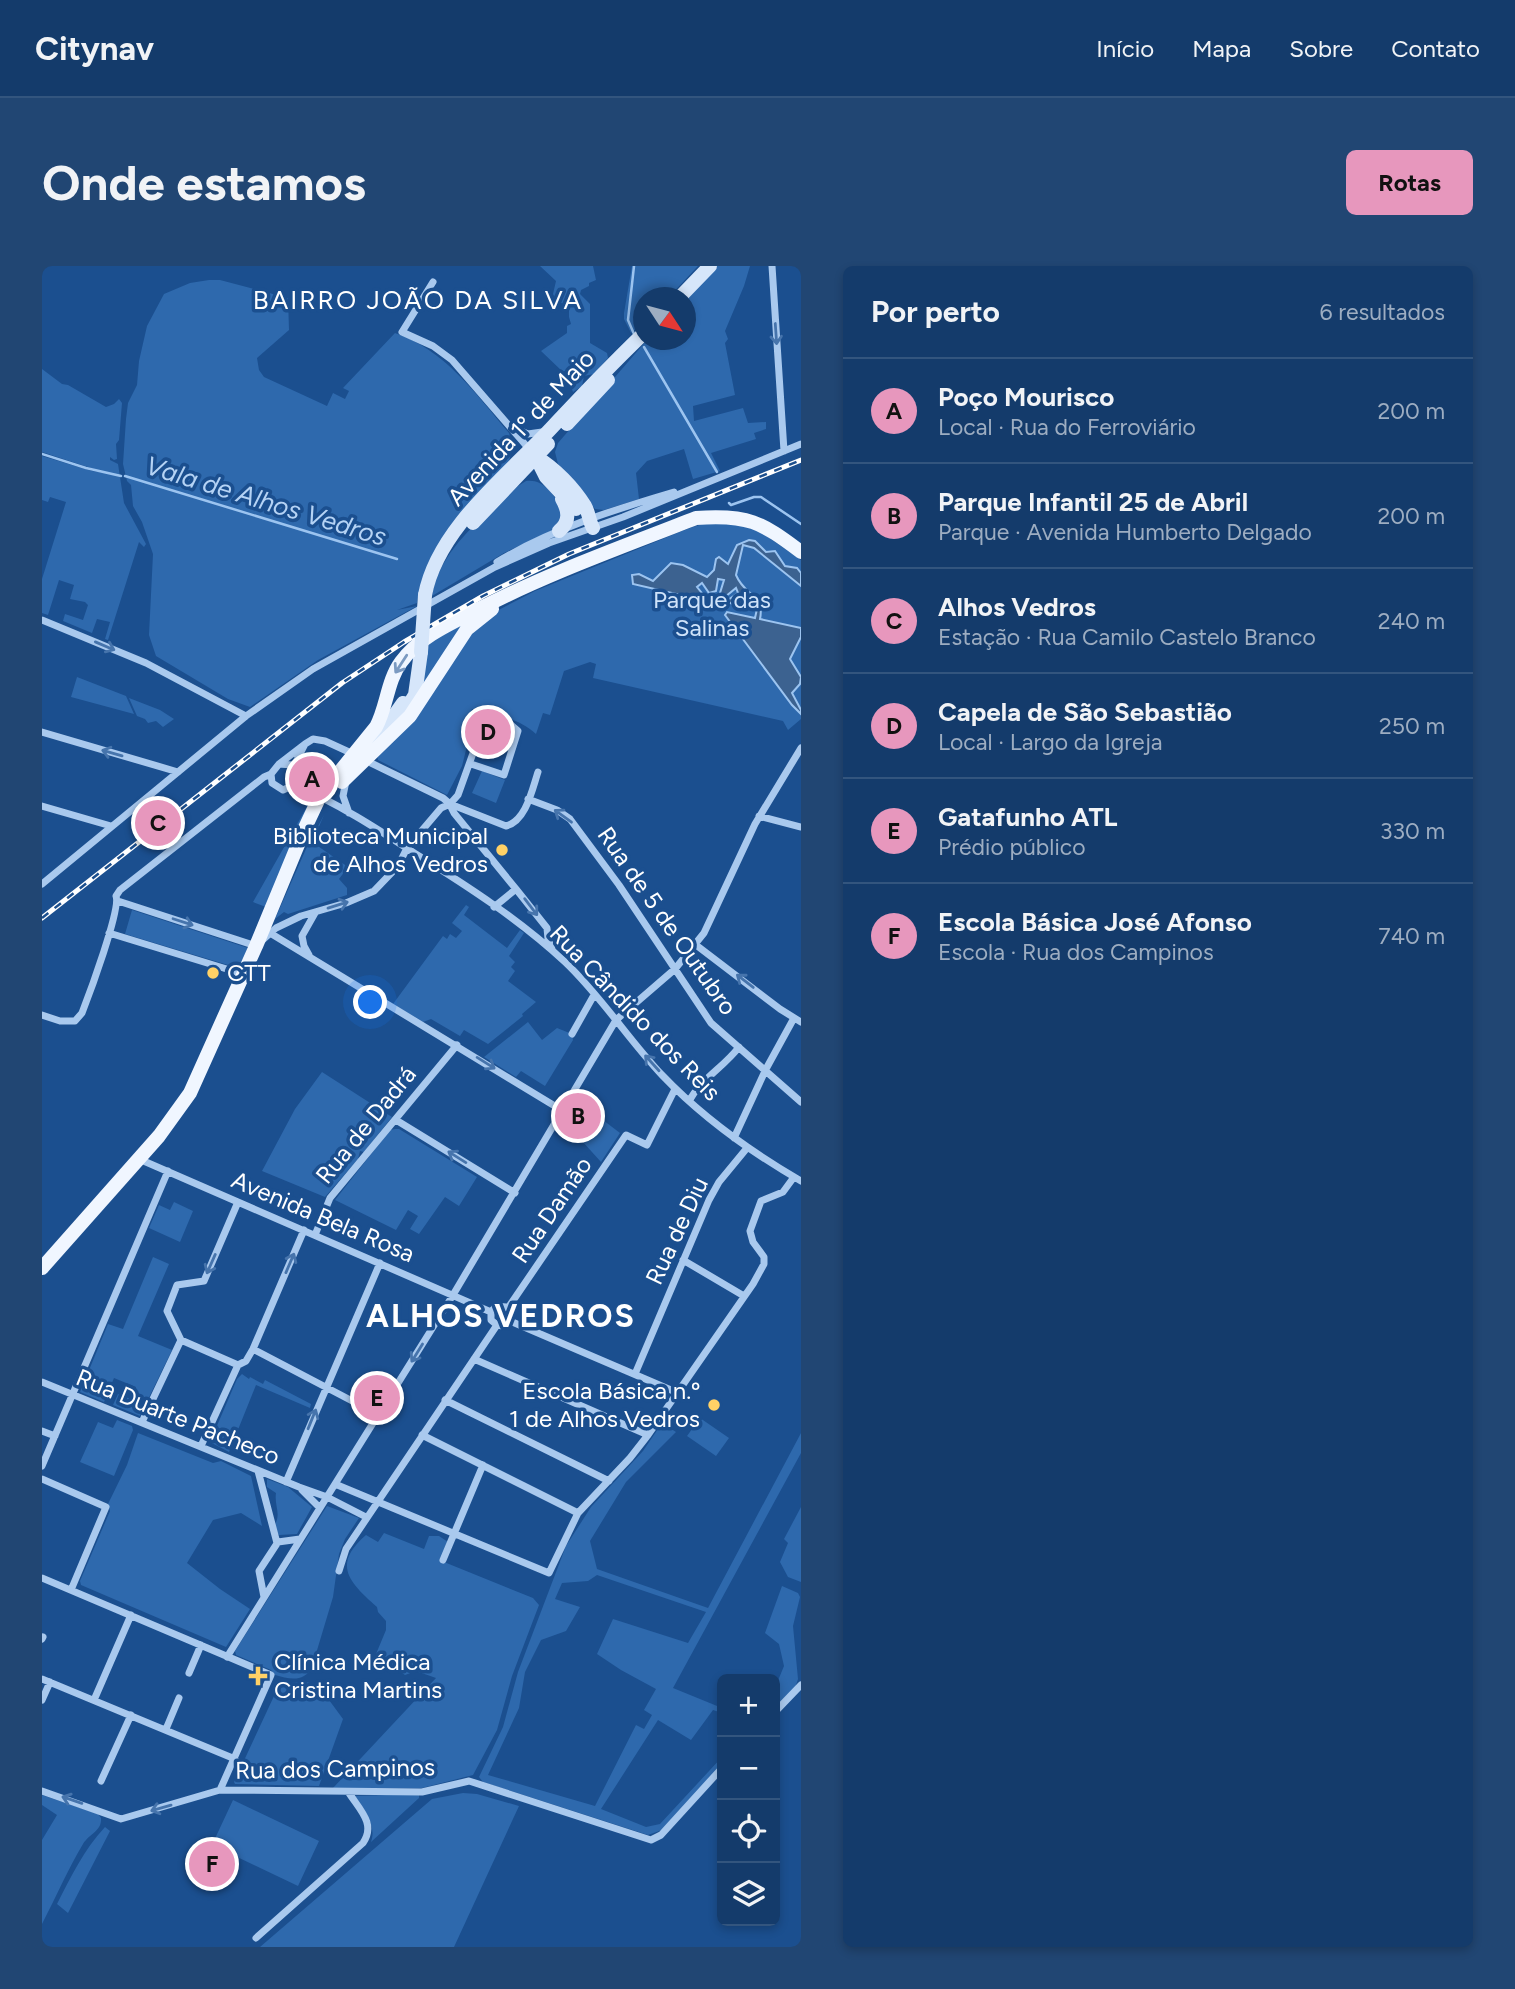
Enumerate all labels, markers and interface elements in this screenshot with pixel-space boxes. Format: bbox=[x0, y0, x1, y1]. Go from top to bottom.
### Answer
text: Citynav bbox=[35, 29, 154, 68]
text: Início bbox=[1096, 34, 1154, 63]
text: Mapa bbox=[1192, 34, 1251, 63]
text: Sobre bbox=[1289, 34, 1353, 63]
text: Contato bbox=[1391, 34, 1480, 63]
button: Rotas bbox=[1346, 150, 1473, 215]
text: Onde estamos bbox=[42, 153, 366, 212]
district label: BAIRRO JOÃO DA SILVA bbox=[253, 284, 583, 316]
north arrow bbox=[633, 287, 696, 350]
text: Por perto bbox=[871, 293, 1000, 330]
text: 6 resultados bbox=[1319, 298, 1445, 326]
one-way arrow bbox=[770, 322, 783, 345]
street label: Avenida 1º de Maio bbox=[441, 344, 600, 511]
text: Poço Mourisco bbox=[938, 381, 1114, 413]
text: A bbox=[886, 397, 902, 425]
text: 200 m bbox=[1377, 397, 1445, 425]
text: Local · Rua do Ferroviário bbox=[938, 413, 1196, 441]
water label: Vala de Alhos Vedros bbox=[142, 449, 390, 553]
text: Parque Infantil 25 de Abril bbox=[938, 486, 1248, 518]
text: B bbox=[887, 502, 901, 530]
text: 200 m bbox=[1377, 502, 1445, 530]
text: Parque · Avenida Humberto Delgado bbox=[938, 518, 1312, 546]
park label: Parque das Salinas bbox=[653, 585, 771, 642]
text: Alhos Vedros bbox=[938, 591, 1096, 623]
text: C bbox=[886, 607, 902, 635]
text: 240 m bbox=[1378, 607, 1445, 635]
text: Estação · Rua Camilo Castelo Branco bbox=[938, 623, 1316, 651]
one-way arrow bbox=[94, 640, 115, 653]
one-way arrow bbox=[393, 654, 407, 674]
text: Capela de São Sebastião bbox=[938, 696, 1232, 728]
pin: D bbox=[465, 706, 511, 758]
text: D bbox=[886, 712, 902, 740]
text: 250 m bbox=[1379, 712, 1445, 740]
text: Local · Largo da Igreja bbox=[938, 728, 1163, 756]
one-way arrow bbox=[102, 745, 124, 758]
pin: A bbox=[289, 753, 335, 805]
pin: C bbox=[135, 797, 181, 849]
text: Gatafunho ATL bbox=[938, 801, 1118, 833]
one-way arrow bbox=[554, 809, 573, 823]
text: E bbox=[887, 817, 901, 845]
text: 330 m bbox=[1380, 817, 1445, 845]
place label: Biblioteca Municipal de Alhos Vedros bbox=[273, 821, 488, 878]
street label: Rua de 5 de Outubro bbox=[592, 821, 743, 1020]
text: Prédio público bbox=[938, 833, 1086, 861]
marker: Biblioteca Municipal de Alhos Vedros bbox=[494, 842, 510, 858]
one-way arrow bbox=[524, 897, 538, 916]
one-way arrow bbox=[326, 898, 348, 911]
text: Escola Básica José Afonso bbox=[938, 906, 1252, 938]
one-way arrow bbox=[172, 917, 194, 930]
street label: Rua Cândido dos Reis bbox=[544, 919, 727, 1107]
text: F bbox=[888, 922, 900, 950]
text: 740 m bbox=[1378, 922, 1445, 950]
text: Escola · Rua dos Campinos bbox=[938, 938, 1214, 966]
place label: CTT bbox=[227, 958, 271, 987]
marker: CTT bbox=[205, 965, 221, 981]
one-way arrow bbox=[736, 974, 754, 989]
your location bbox=[353, 985, 387, 1019]
one-way arrow bbox=[644, 1055, 660, 1073]
one-way arrow bbox=[475, 1057, 495, 1071]
street label: Rua de Dadrá bbox=[309, 1060, 422, 1189]
pin: B bbox=[555, 1090, 601, 1142]
one-way arrow bbox=[447, 1150, 467, 1164]
street label: Rua Damão bbox=[505, 1151, 598, 1268]
street label: Avenida Bela Rosa bbox=[227, 1165, 419, 1268]
street label: Rua de Diu bbox=[639, 1172, 714, 1289]
one-way arrow bbox=[204, 1253, 217, 1274]
one-way arrow bbox=[284, 1253, 297, 1274]
district label: ALHOS VEDROS bbox=[366, 1297, 636, 1335]
one-way arrow bbox=[409, 1343, 423, 1363]
street label: Rua Duarte Pacheco bbox=[72, 1362, 284, 1471]
pin: E bbox=[354, 1372, 400, 1424]
place label: Escola Básica n.º 1 de Alhos Vedros bbox=[509, 1376, 700, 1433]
marker: Escola Básica n.º 1 de Alhos Vedros bbox=[706, 1397, 722, 1413]
one-way arrow bbox=[306, 1409, 319, 1430]
place label: Clínica Médica Cristina Martins bbox=[274, 1647, 442, 1704]
marker: Clínica Médica Cristina Martins bbox=[248, 1666, 268, 1686]
map controls bbox=[717, 1674, 780, 1926]
button: + bbox=[717, 1674, 780, 1737]
button: − bbox=[717, 1737, 780, 1800]
street label: Rua dos Campinos bbox=[235, 1752, 435, 1785]
one-way arrow bbox=[61, 1793, 83, 1806]
button: locate bbox=[717, 1800, 780, 1863]
one-way arrow bbox=[150, 1802, 172, 1815]
pin: F bbox=[189, 1838, 235, 1890]
button: layers bbox=[717, 1863, 780, 1926]

